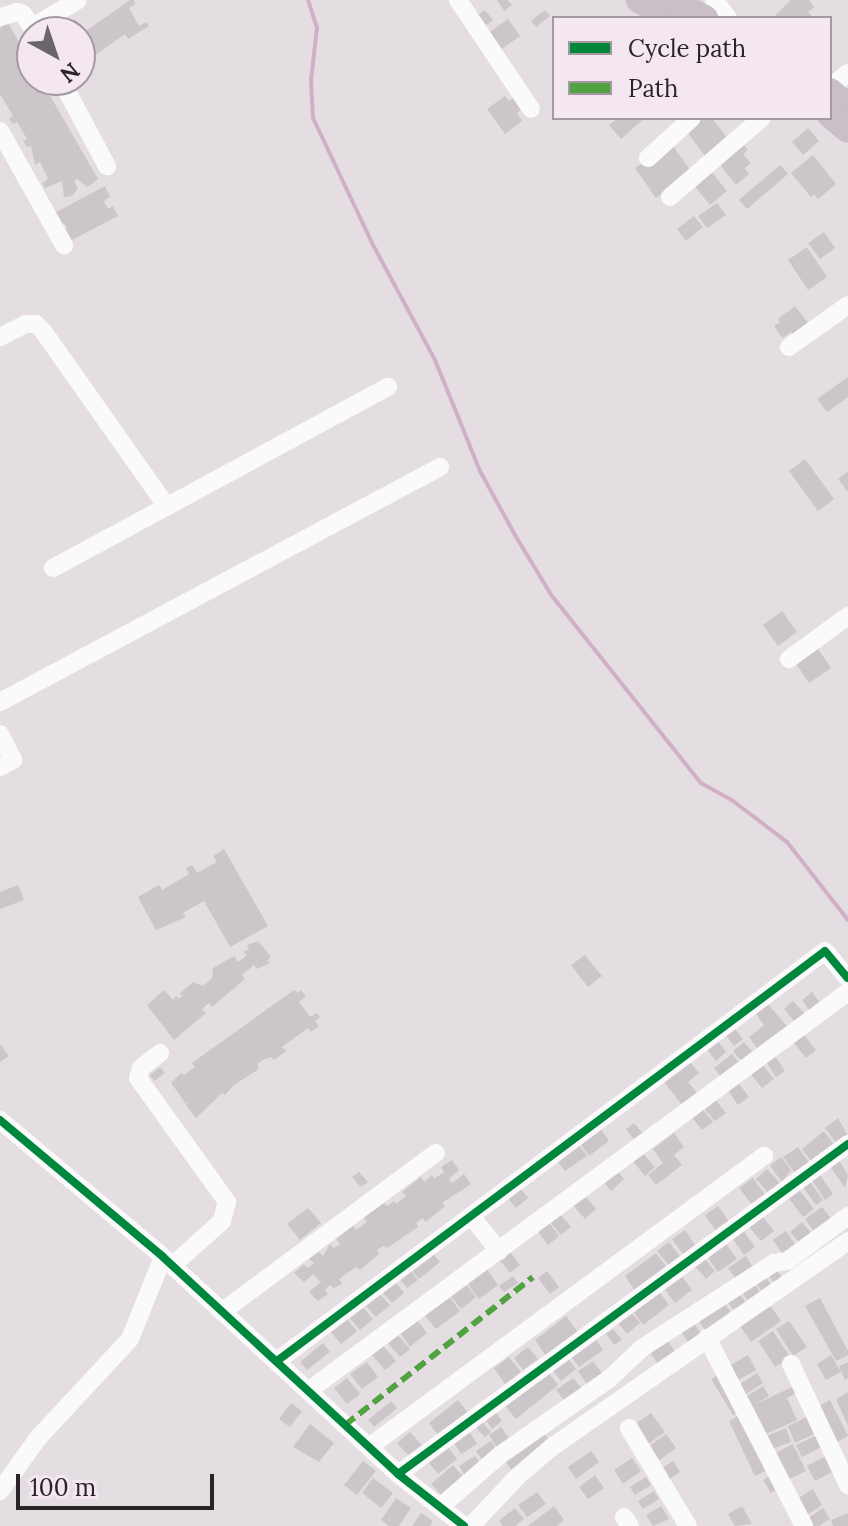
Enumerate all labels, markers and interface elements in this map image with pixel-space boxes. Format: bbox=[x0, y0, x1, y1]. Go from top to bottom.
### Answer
north arrow bbox=[16, 16, 96, 96]
legend bbox=[552, 16, 832, 120]
text: Cycle path bbox=[628, 33, 746, 64]
text: N bbox=[55, 57, 86, 89]
text: Path bbox=[628, 73, 678, 104]
scale bar bbox=[20, 1458, 218, 1508]
text: 100 m bbox=[30, 1472, 96, 1503]

